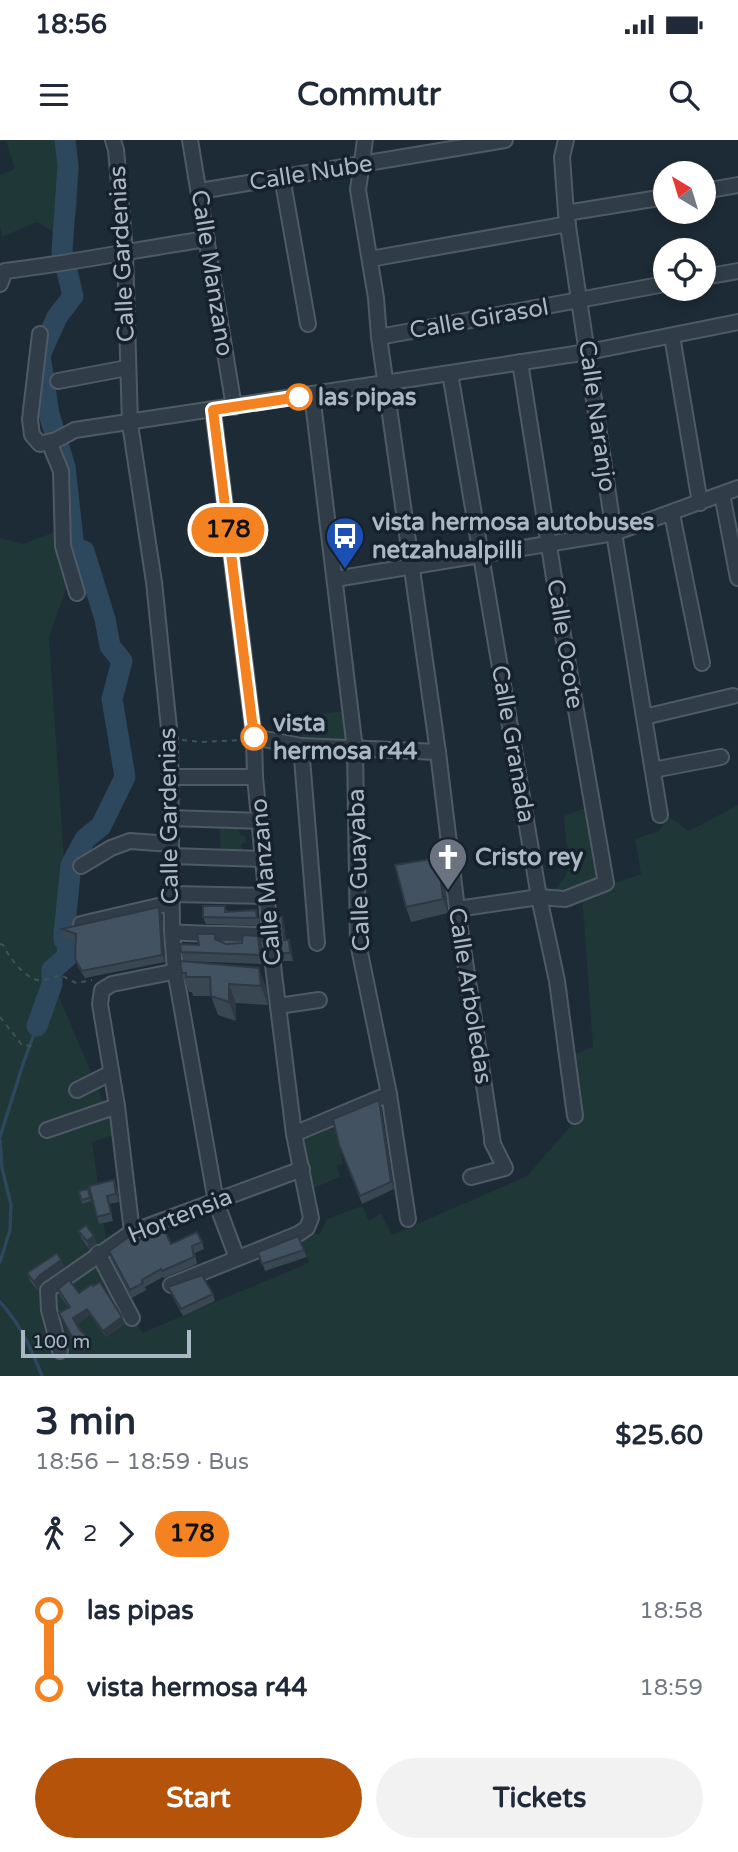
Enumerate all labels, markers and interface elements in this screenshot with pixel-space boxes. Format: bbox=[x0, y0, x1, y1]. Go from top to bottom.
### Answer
text: 18:56 bbox=[35, 9, 107, 40]
icon: menu bbox=[35, 76, 73, 114]
text: Commutr bbox=[297, 76, 441, 114]
icon: search bbox=[665, 76, 703, 114]
street label: Calle Nube bbox=[247, 149, 375, 197]
north arrow bbox=[653, 161, 716, 224]
map controls bbox=[653, 161, 716, 301]
street label: Calle Gardenias bbox=[103, 165, 141, 343]
street label: Calle Manzano bbox=[185, 188, 239, 358]
button: locate bbox=[653, 238, 716, 301]
street label: Calle Girasol bbox=[407, 292, 551, 346]
street label: Calle Naranjo bbox=[572, 338, 622, 494]
place label: las pipas bbox=[318, 383, 417, 412]
marker: las pipas bbox=[286, 384, 312, 410]
line badge: 178 bbox=[188, 507, 268, 553]
place label: vista hermosa autobuses netzahualpilli bbox=[372, 508, 654, 565]
text: 178 bbox=[205, 515, 251, 544]
bus stop icon: vista hermosa autobuses netzahualpilli bbox=[324, 515, 366, 570]
street label: Calle Ocote bbox=[540, 577, 590, 711]
street label: Calle Granada bbox=[485, 663, 541, 825]
place label: vista hermosa r44 bbox=[273, 709, 418, 766]
marker: vista hermosa r44 bbox=[241, 724, 267, 750]
street label: Calle Gardenias bbox=[153, 727, 185, 905]
street label: Calle Guayaba bbox=[342, 788, 376, 952]
street label: Calle Manzano bbox=[244, 797, 288, 967]
church icon: Cristo rey bbox=[427, 836, 469, 891]
place label: Cristo rey bbox=[475, 843, 583, 872]
street label: Calle Arboledas bbox=[442, 906, 498, 1086]
street label: Hortensia bbox=[124, 1182, 236, 1250]
scale bar bbox=[21, 1327, 191, 1359]
text: 100 m bbox=[32, 1331, 90, 1353]
text: 3 min bbox=[35, 1399, 136, 1445]
text: $25.60 bbox=[615, 1420, 703, 1451]
text: 18:56 – 18:59 · Bus bbox=[35, 1448, 249, 1476]
icon: walk bbox=[35, 1515, 73, 1553]
icon: forward bbox=[107, 1515, 145, 1553]
text: 178 bbox=[169, 1519, 215, 1548]
text: 2 bbox=[83, 1520, 97, 1548]
text: las pipas bbox=[87, 1595, 194, 1626]
text: 18:58 bbox=[639, 1597, 703, 1625]
text: vista hermosa r44 bbox=[87, 1672, 308, 1703]
text: 18:59 bbox=[639, 1674, 703, 1702]
button: Start bbox=[35, 1758, 362, 1838]
button: Tickets bbox=[376, 1758, 703, 1838]

